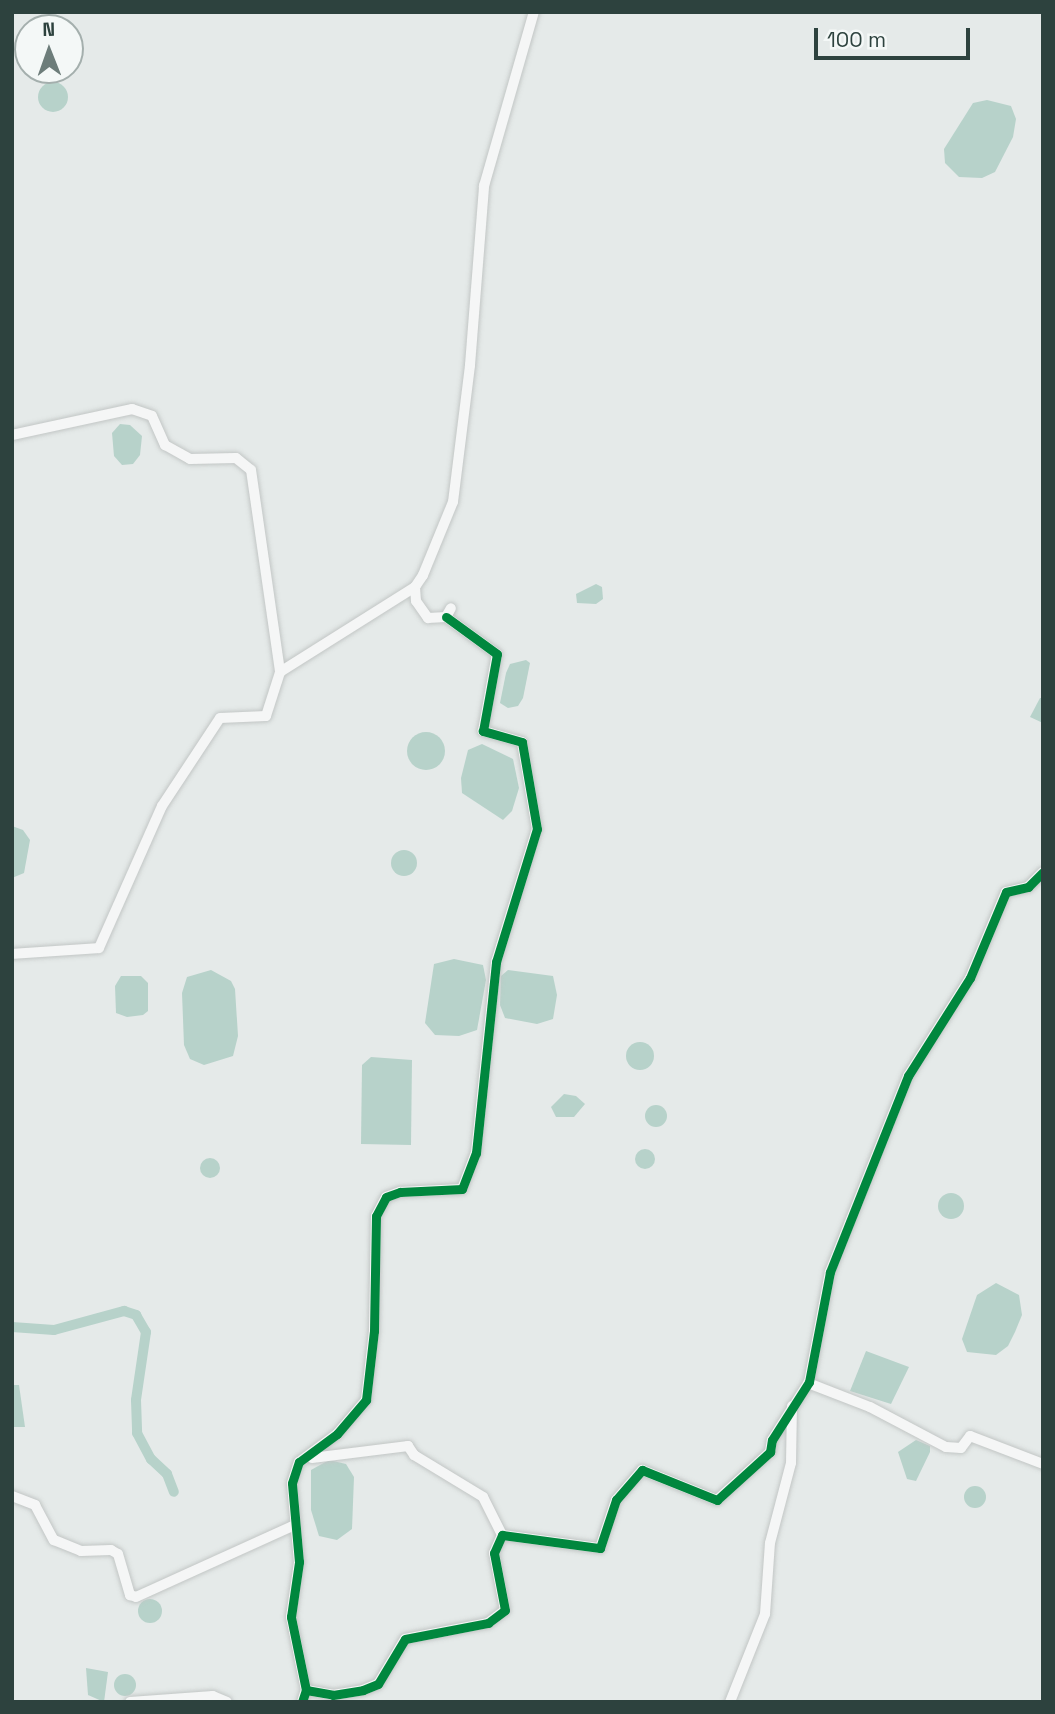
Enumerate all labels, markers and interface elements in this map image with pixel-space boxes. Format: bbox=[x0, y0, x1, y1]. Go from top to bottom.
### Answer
north arrow bbox=[14, 14, 84, 84]
scale bar bbox=[817, 14, 973, 58]
text: N bbox=[42, 17, 55, 42]
text: 100 m bbox=[827, 26, 886, 53]

